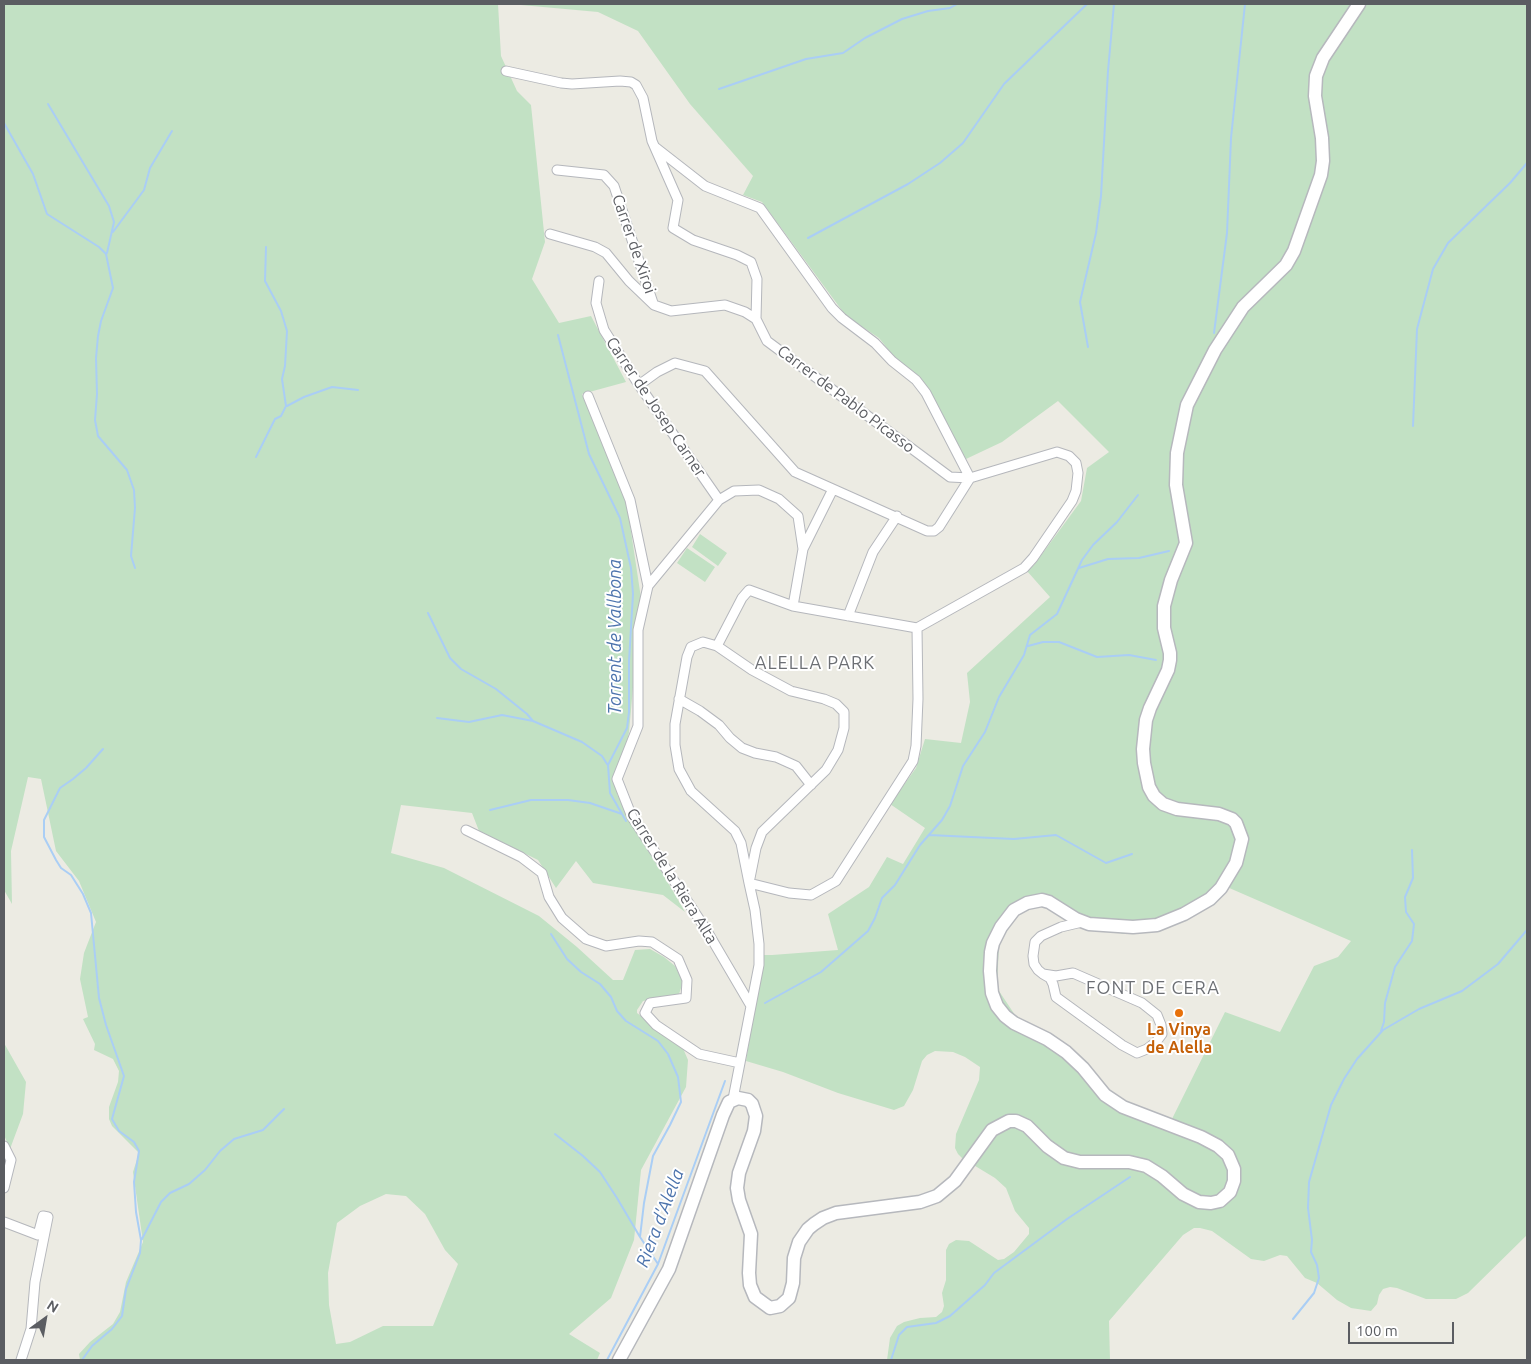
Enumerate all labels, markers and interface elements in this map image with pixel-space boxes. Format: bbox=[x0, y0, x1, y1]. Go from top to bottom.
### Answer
street label: Carrer de Xiroi bbox=[608, 192, 660, 296]
street label: Carrer de Josep Carner bbox=[602, 333, 710, 481]
street label: Carrer de Pablo Picasso bbox=[773, 341, 919, 457]
water label: Torrent de Vallbona bbox=[604, 559, 626, 715]
district label: ALELLA PARK bbox=[753, 652, 877, 674]
street label: Carrer de la Riera Alta bbox=[622, 805, 722, 947]
district label: FONT DE CERA bbox=[1085, 977, 1221, 999]
marker: La Vinya de Alella bbox=[1173, 1007, 1185, 1019]
place label: La Vinya de Alella bbox=[1146, 1020, 1212, 1058]
water label: Riera d'Alella bbox=[631, 1166, 689, 1270]
north arrow bbox=[20, 1294, 70, 1344]
text: N bbox=[44, 1297, 62, 1316]
scale bar bbox=[1351, 1312, 1457, 1344]
text: 100 m bbox=[1356, 1322, 1398, 1339]

